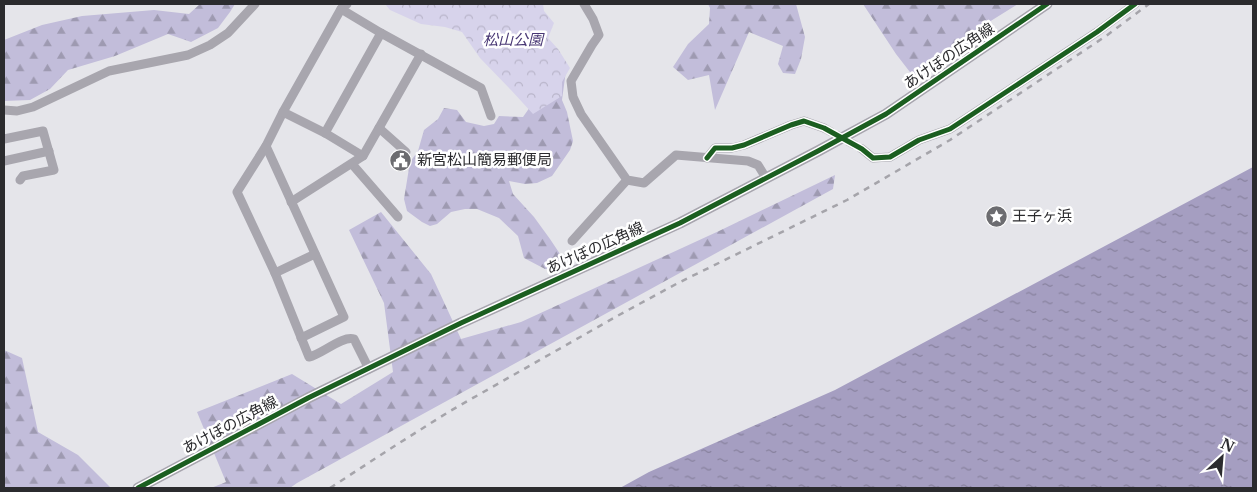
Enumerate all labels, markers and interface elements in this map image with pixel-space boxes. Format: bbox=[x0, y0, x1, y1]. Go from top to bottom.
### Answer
street label: あけぼの広角線 bbox=[900, 18, 998, 93]
park label: 松山公園 bbox=[483, 30, 545, 49]
public building icon: 新宮松山簡易郵便局 bbox=[389, 148, 413, 172]
place label: 新宮松山簡易郵便局 bbox=[417, 150, 552, 169]
place icon: 王子ヶ浜 bbox=[984, 204, 1008, 228]
place label: 王子ヶ浜 bbox=[1012, 206, 1072, 225]
street label: あけぼの広角線 bbox=[543, 218, 647, 278]
street label: あけぼの広角線 bbox=[179, 392, 281, 458]
north arrow bbox=[1197, 432, 1247, 482]
text: N bbox=[1218, 434, 1238, 456]

